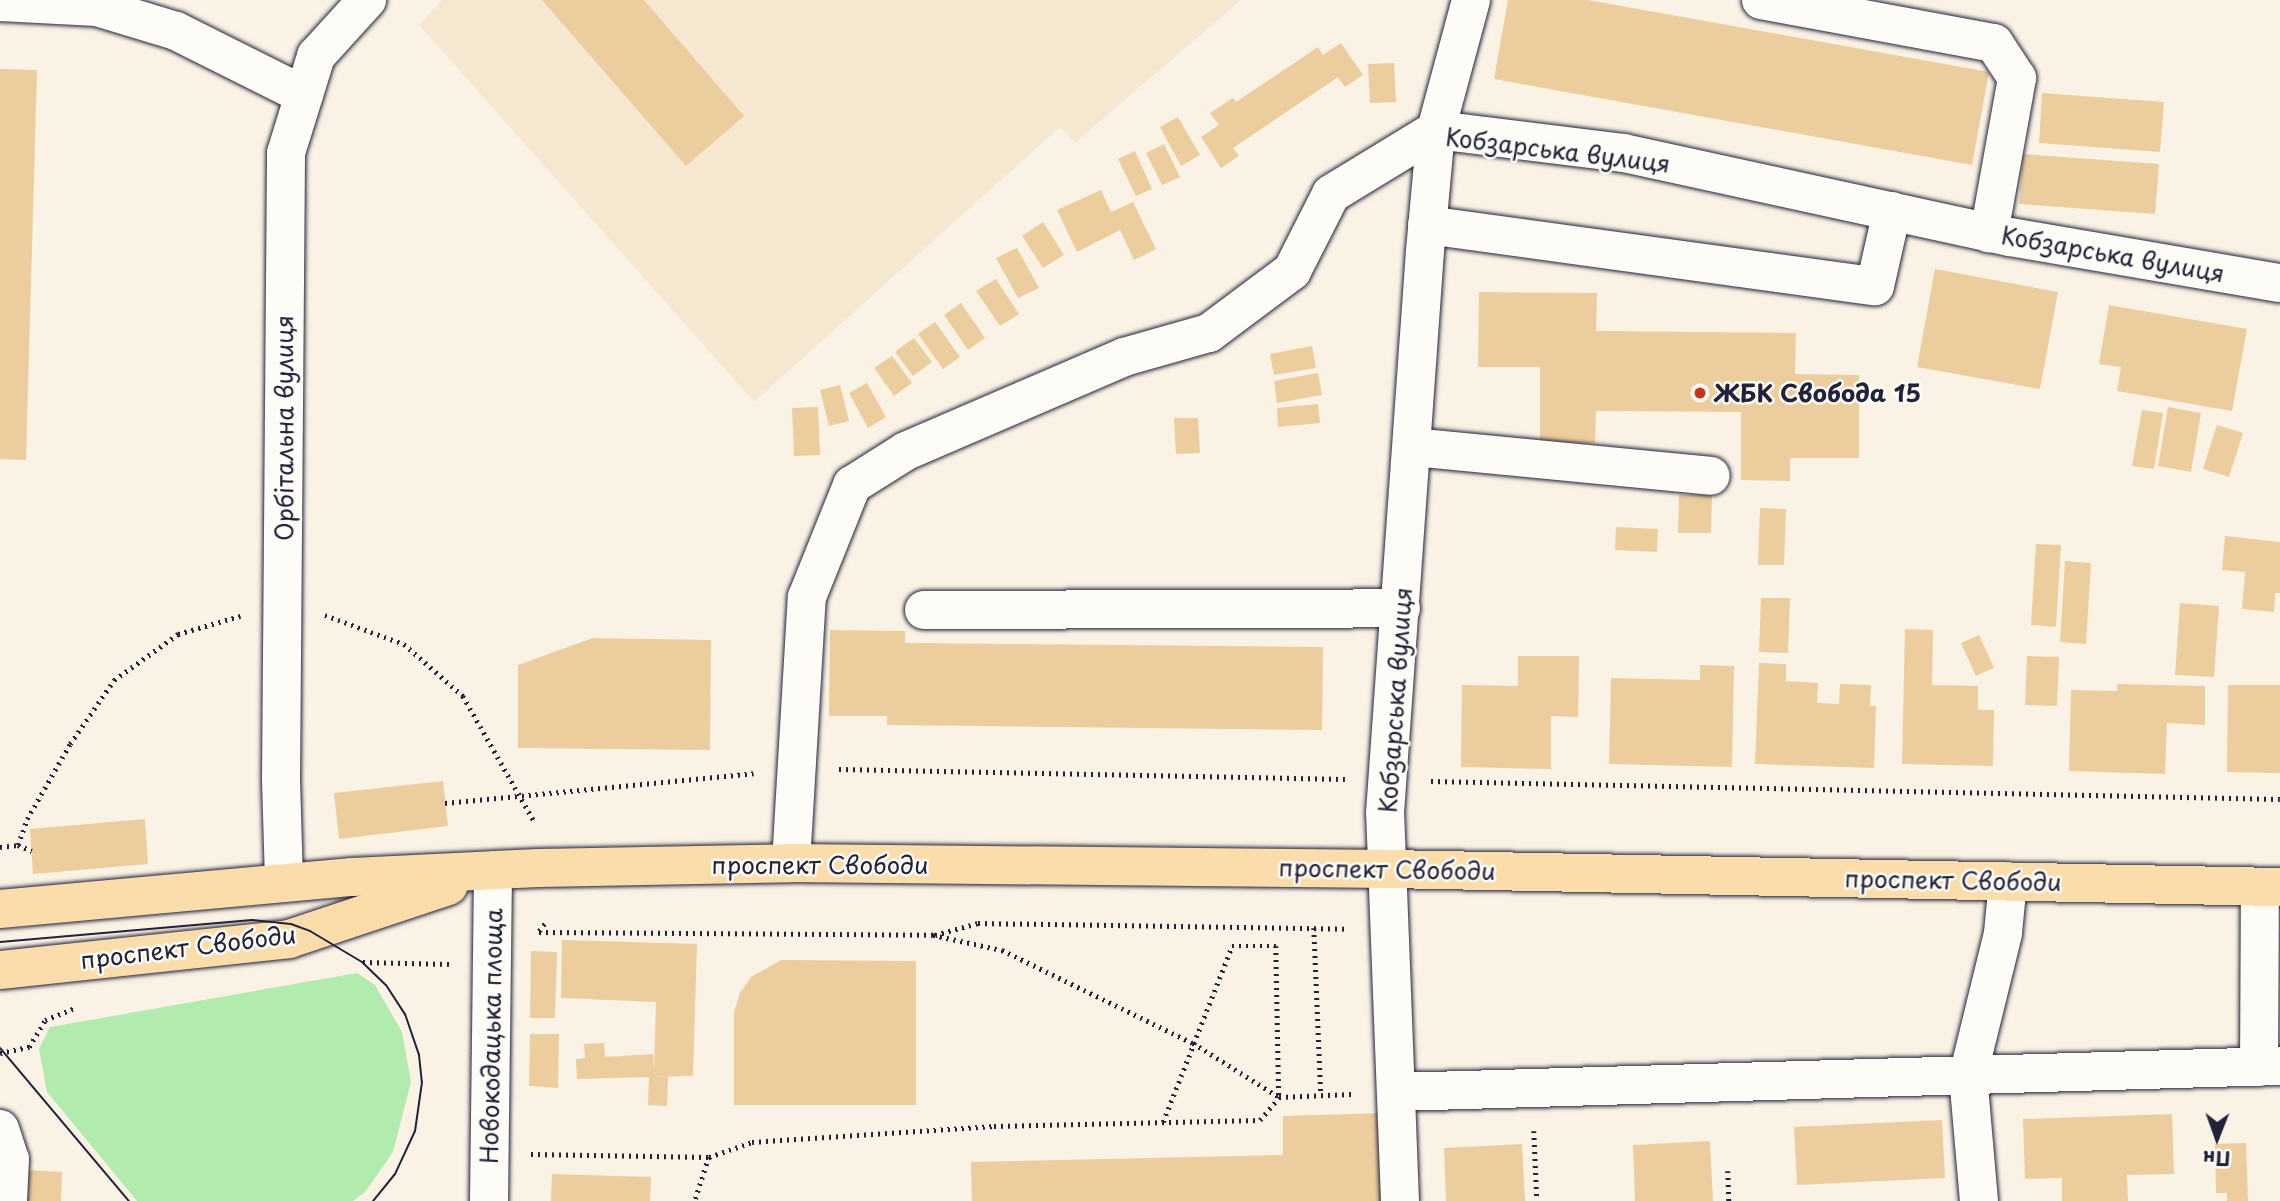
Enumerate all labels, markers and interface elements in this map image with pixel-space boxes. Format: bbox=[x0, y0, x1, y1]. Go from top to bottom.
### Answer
street label: Кобзарська вулиця bbox=[1444, 122, 1672, 178]
street label: Кобзарська вулиця bbox=[1999, 220, 2227, 288]
street label: Орбітальна вулиця bbox=[270, 314, 298, 542]
place label: ЖБК Свобода 15 bbox=[1714, 379, 1921, 407]
marker: ЖБК Свобода 15 bbox=[1692, 385, 1708, 401]
street label: Кобзарська вулиця bbox=[1373, 586, 1417, 814]
street label: проспект Свободи bbox=[711, 851, 929, 879]
street label: проспект Свободи bbox=[1278, 853, 1496, 885]
street label: проспект Свободи bbox=[1844, 864, 2062, 896]
street label: Новокодацька площа bbox=[474, 907, 508, 1165]
street label: проспект Свободи bbox=[78, 919, 298, 975]
north arrow bbox=[2182, 1103, 2252, 1173]
text: Пн bbox=[2203, 1145, 2231, 1173]

